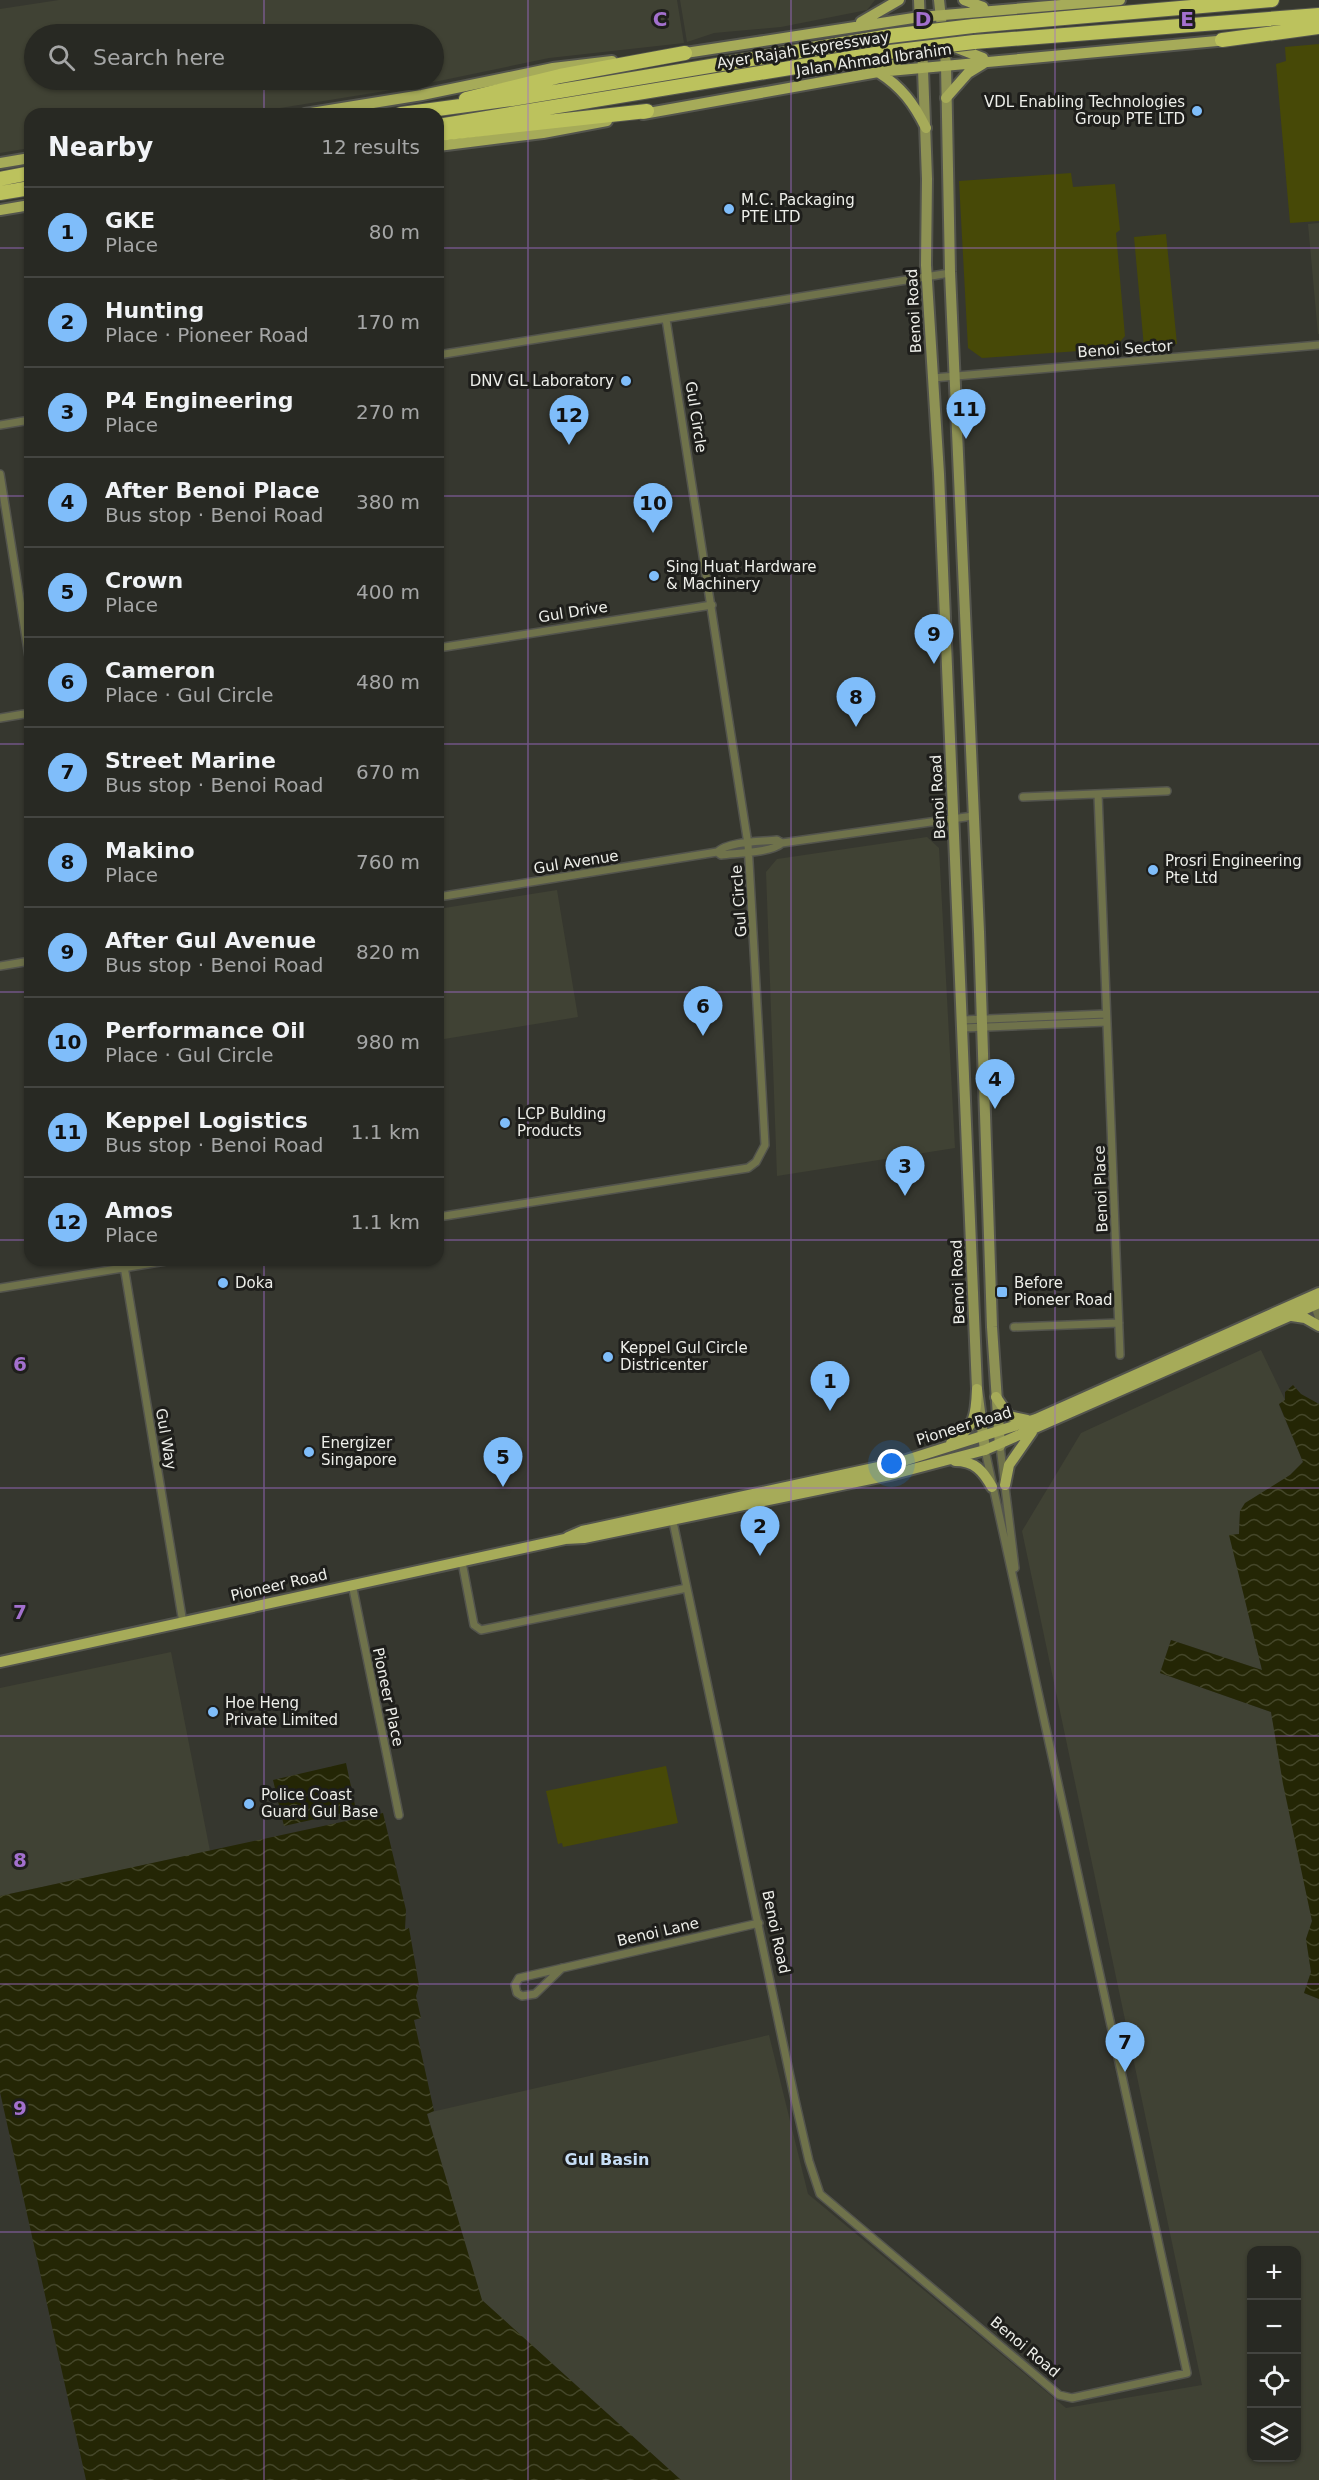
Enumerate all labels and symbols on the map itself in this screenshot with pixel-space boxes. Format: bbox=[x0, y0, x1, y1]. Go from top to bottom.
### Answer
text: C bbox=[653, 7, 667, 31]
text: D bbox=[915, 7, 931, 31]
text: E bbox=[1180, 7, 1194, 31]
street label: Ayer Rajah Expressway bbox=[716, 27, 891, 73]
street label: Jalan Ahmad Ibrahim bbox=[794, 40, 953, 80]
place label: VDL Enabling Technologies Group PTE LTD bbox=[984, 93, 1185, 128]
marker: VDL Enabling Technologies Group PTE LTD bbox=[1190, 104, 1204, 118]
place label: M.C. Packaging PTE LTD bbox=[741, 191, 855, 226]
marker: M.C. Packaging PTE LTD bbox=[722, 202, 736, 216]
street label: Benoi Road bbox=[903, 268, 925, 354]
street label: Benoi Sector bbox=[1077, 337, 1174, 361]
place label: DNV GL Laboratory bbox=[470, 372, 614, 390]
marker: DNV GL Laboratory bbox=[619, 374, 633, 388]
street label: Gul Circle bbox=[681, 380, 711, 454]
pin: 11 bbox=[946, 390, 986, 439]
pin: 12 bbox=[550, 396, 588, 445]
pin: 10 bbox=[634, 484, 672, 533]
place label: Sing Huat Hardware & Machinery bbox=[666, 558, 817, 593]
marker: Sing Huat Hardware & Machinery bbox=[647, 569, 661, 583]
street label: Gul Drive bbox=[537, 598, 609, 626]
pin: 9 bbox=[914, 614, 954, 664]
pin: 8 bbox=[836, 678, 876, 727]
street label: Benoi Road bbox=[927, 754, 949, 840]
street label: Gul Avenue bbox=[532, 846, 620, 878]
place label: Prosri Engineering Pte Ltd bbox=[1165, 852, 1302, 887]
marker: Prosri Engineering Pte Ltd bbox=[1146, 863, 1160, 877]
street label: Gul Circle bbox=[728, 864, 750, 938]
pin: 6 bbox=[684, 986, 722, 1036]
pin: 4 bbox=[976, 1060, 1014, 1109]
place label: LCP Bulding Products bbox=[517, 1105, 606, 1140]
marker: LCP Bulding Products bbox=[498, 1116, 512, 1130]
street label: Benoi Place bbox=[1090, 1145, 1112, 1233]
pin: 3 bbox=[886, 1146, 924, 1196]
street label: Benoi Road bbox=[948, 1239, 968, 1325]
place label: Doka bbox=[235, 1274, 273, 1292]
place label: Before Pioneer Road bbox=[1014, 1274, 1113, 1309]
marker: Doka bbox=[216, 1276, 230, 1290]
marker: Before Pioneer Road bbox=[995, 1285, 1009, 1299]
place label: Keppel Gul Circle Districenter bbox=[620, 1339, 748, 1374]
marker: Keppel Gul Circle Districenter bbox=[601, 1350, 615, 1364]
text: 6 bbox=[13, 1352, 27, 1376]
pin: 1 bbox=[810, 1362, 850, 1411]
street label: Pioneer Road bbox=[914, 1403, 1014, 1449]
street label: Gul Way bbox=[152, 1407, 180, 1471]
place label: Energizer Singapore bbox=[321, 1434, 397, 1469]
pin: 5 bbox=[484, 1438, 522, 1487]
marker: Energizer Singapore bbox=[302, 1445, 316, 1459]
your location bbox=[877, 1449, 906, 1478]
pin: 2 bbox=[740, 1506, 780, 1556]
street label: Pioneer Road bbox=[229, 1565, 329, 1605]
text: 7 bbox=[13, 1600, 27, 1624]
street label: Pioneer Place bbox=[369, 1646, 407, 1748]
place label: Hoe Heng Private Limited bbox=[225, 1694, 338, 1729]
marker: Hoe Heng Private Limited bbox=[206, 1705, 220, 1719]
place label: Police Coast Guard Gul Base bbox=[261, 1786, 378, 1821]
marker: Police Coast Guard Gul Base bbox=[242, 1797, 256, 1811]
text: 8 bbox=[13, 1848, 27, 1872]
street label: Benoi Road bbox=[758, 1889, 794, 1975]
street label: Benoi Lane bbox=[615, 1914, 701, 1950]
pin: 7 bbox=[1106, 2022, 1144, 2072]
text: 9 bbox=[13, 2096, 27, 2120]
district label: Gul Basin bbox=[565, 2150, 649, 2169]
street label: Benoi Road bbox=[987, 2313, 1063, 2381]

